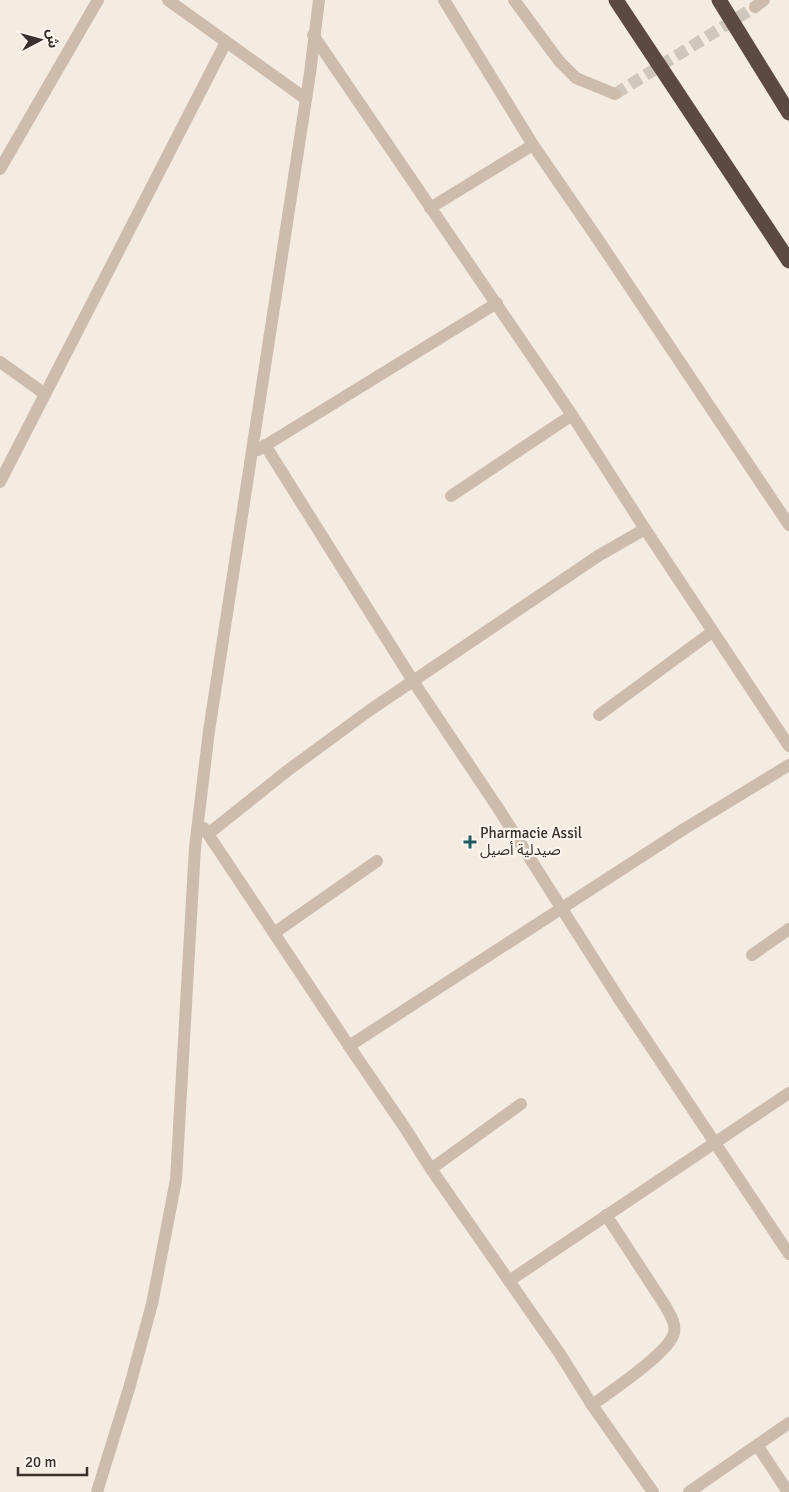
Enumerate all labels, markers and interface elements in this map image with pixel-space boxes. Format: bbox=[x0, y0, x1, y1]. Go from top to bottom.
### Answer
north arrow bbox=[15, 15, 65, 65]
text: ش bbox=[43, 28, 62, 49]
place label: Pharmacie Assil صيدلية أصيل bbox=[480, 824, 582, 859]
marker: Pharmacie Assil صيدلية أصيل bbox=[464, 836, 476, 848]
scale bar bbox=[18, 1444, 86, 1476]
text: 20 m bbox=[25, 1453, 56, 1471]

